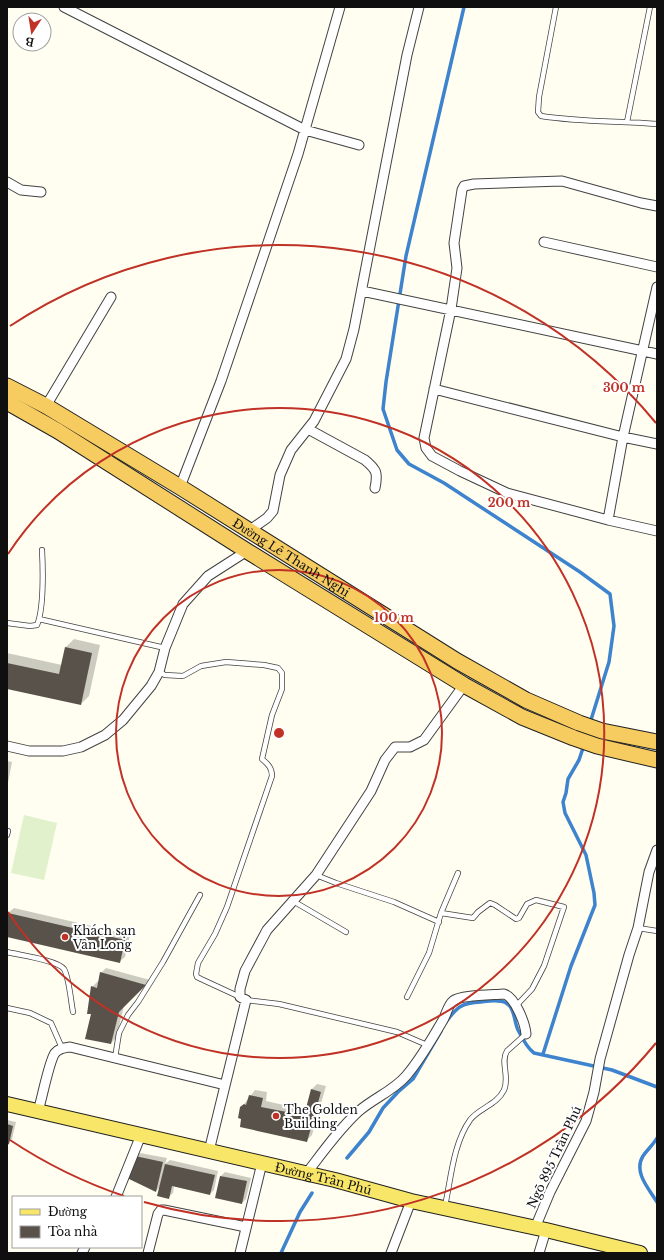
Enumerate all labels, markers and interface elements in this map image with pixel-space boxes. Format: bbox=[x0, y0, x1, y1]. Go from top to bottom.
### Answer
north arrow bbox=[12, 12, 52, 52]
text: B bbox=[24, 34, 36, 50]
text: 300 m bbox=[603, 380, 646, 395]
text: 200 m bbox=[488, 495, 531, 510]
street label: Đường Lê Thanh Nghị bbox=[230, 515, 353, 599]
text: 100 m bbox=[374, 610, 415, 625]
centre of rings bbox=[272, 726, 286, 740]
place label: Khách sạn Vân Long bbox=[72, 923, 136, 952]
marker: Khách sạn Vân Long bbox=[60, 932, 70, 942]
place label: The Golden Building bbox=[284, 1102, 358, 1131]
street label: Ngõ 895 Trần Phú bbox=[524, 1103, 584, 1211]
marker: The Golden Building bbox=[271, 1111, 281, 1121]
street label: Đường Trần Phú bbox=[274, 1159, 374, 1197]
legend bbox=[12, 1196, 142, 1248]
text: Đường bbox=[48, 1204, 88, 1219]
text: Tòa nhà bbox=[48, 1224, 98, 1239]

